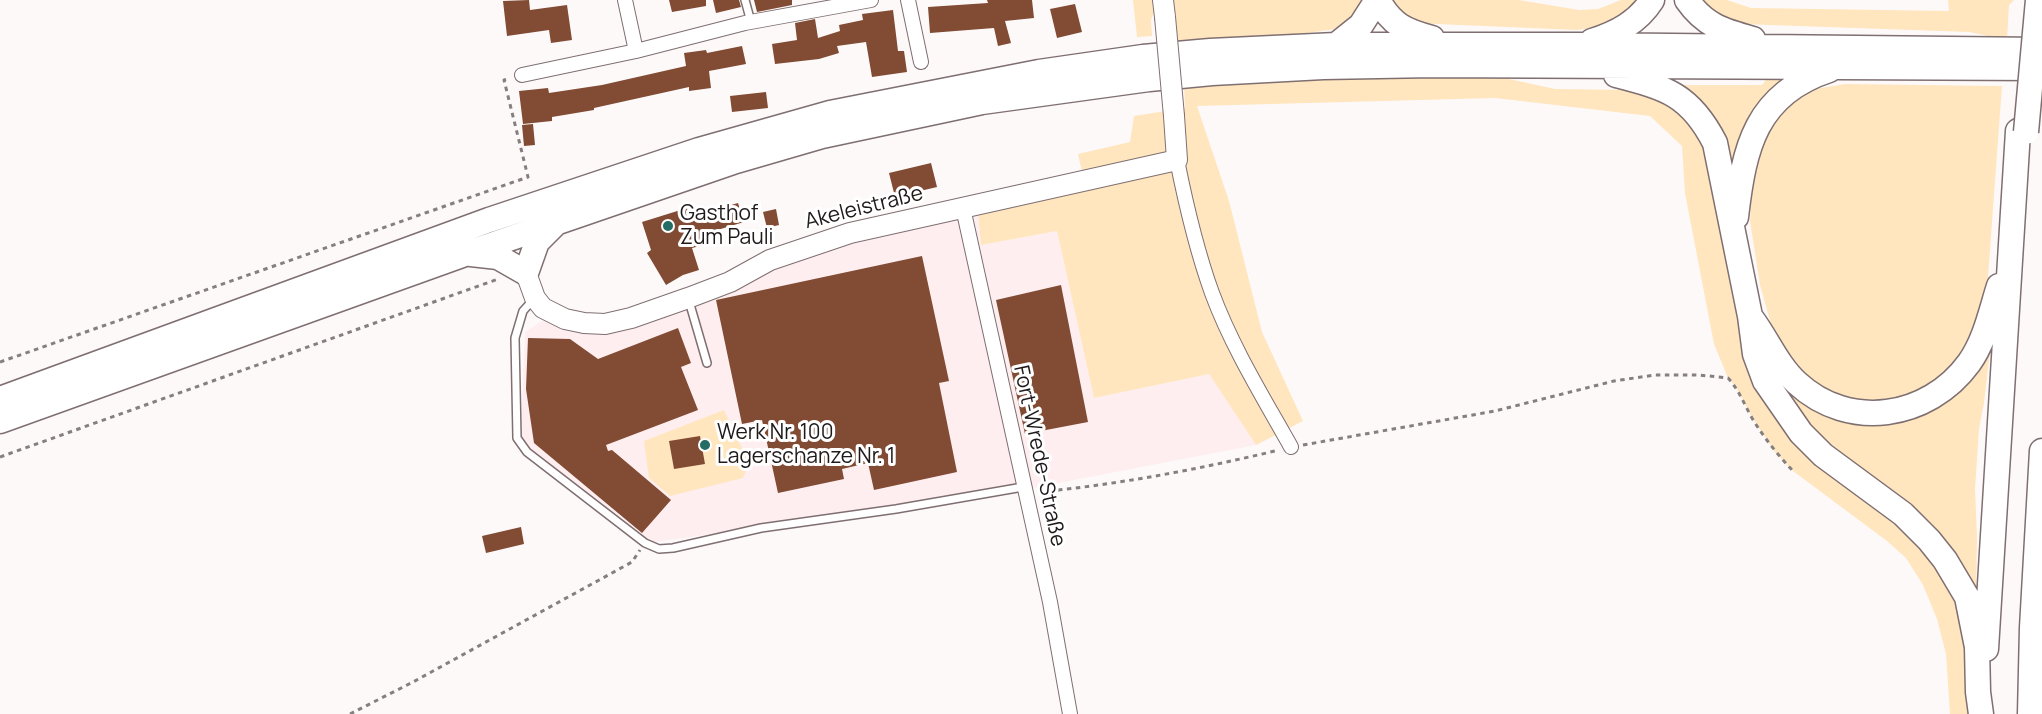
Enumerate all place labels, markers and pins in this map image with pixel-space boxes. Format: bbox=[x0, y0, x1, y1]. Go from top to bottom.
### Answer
place label: Gasthof Zum Pauli bbox=[680, 201, 774, 251]
marker: Gasthof Zum Pauli bbox=[661, 219, 675, 233]
place label: Werk Nr. 100 Lagerschanze Nr. 1 bbox=[717, 420, 895, 470]
marker: Werk Nr. 100 Lagerschanze Nr. 1 bbox=[698, 438, 712, 452]

